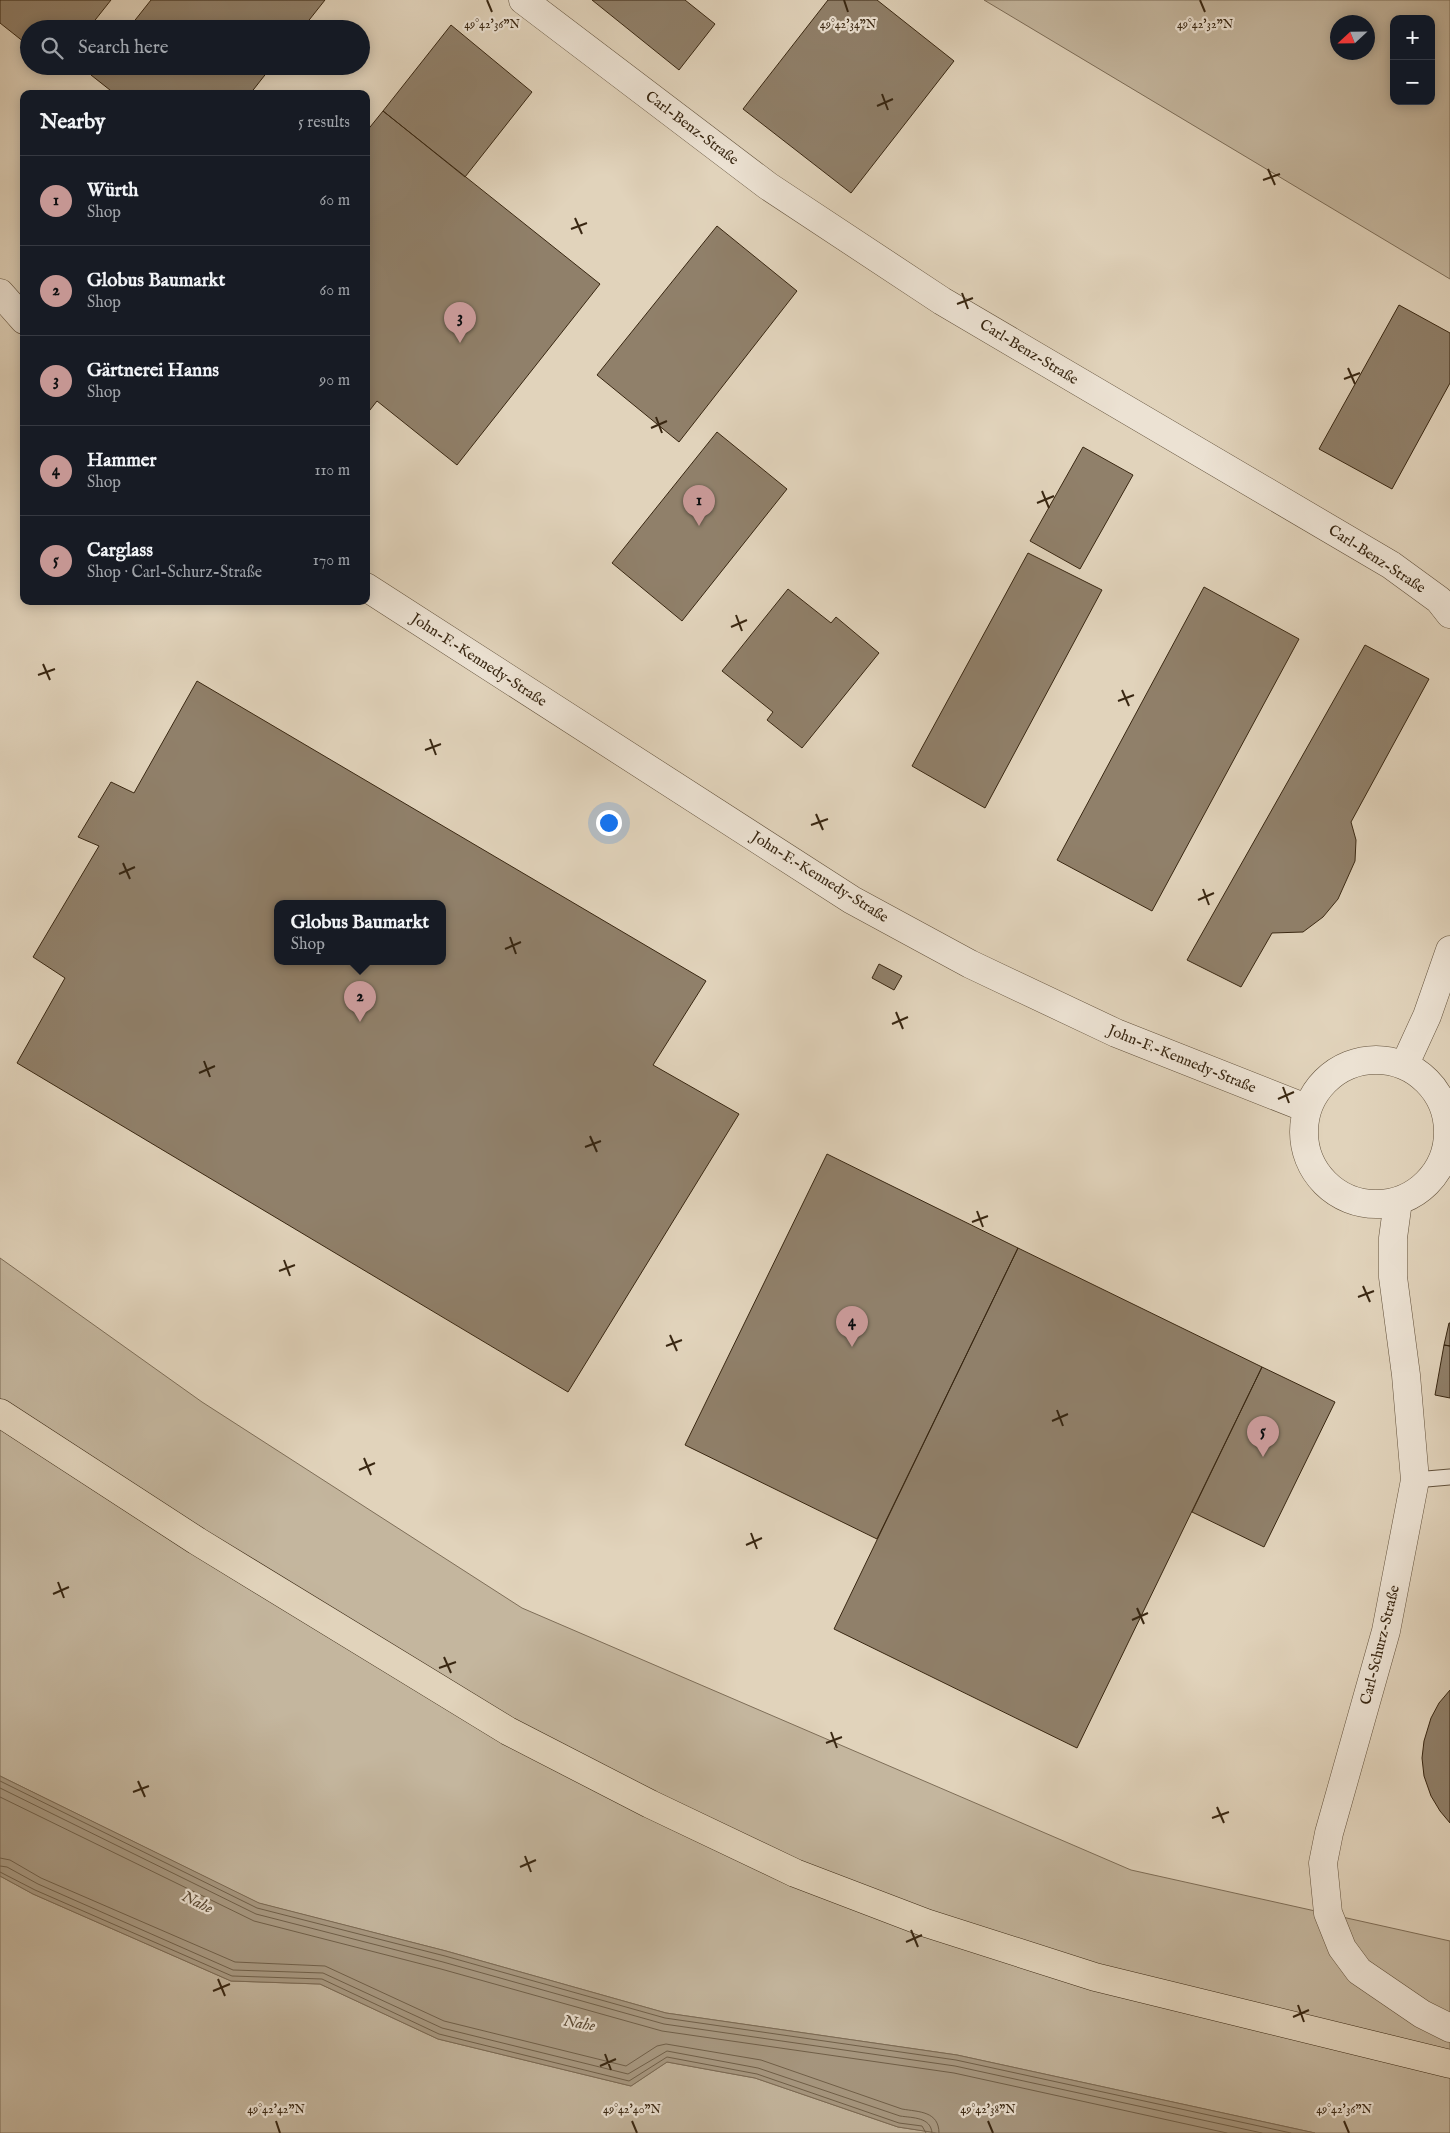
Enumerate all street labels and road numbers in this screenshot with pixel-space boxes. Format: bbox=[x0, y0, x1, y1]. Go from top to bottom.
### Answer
street label: Carl-Benz-Straße bbox=[642, 87, 743, 169]
street label: Carl-Benz-Straße bbox=[976, 315, 1082, 389]
street label: Carl-Benz-Straße bbox=[1325, 521, 1429, 598]
street label: John-F.-Kennedy-Straße bbox=[406, 608, 551, 711]
street label: John-F.-Kennedy-Straße bbox=[746, 826, 892, 927]
street label: John-F.-Kennedy-Straße bbox=[1103, 1020, 1259, 1097]
street label: Carl-Schurz-Straße bbox=[1356, 1583, 1404, 1707]

